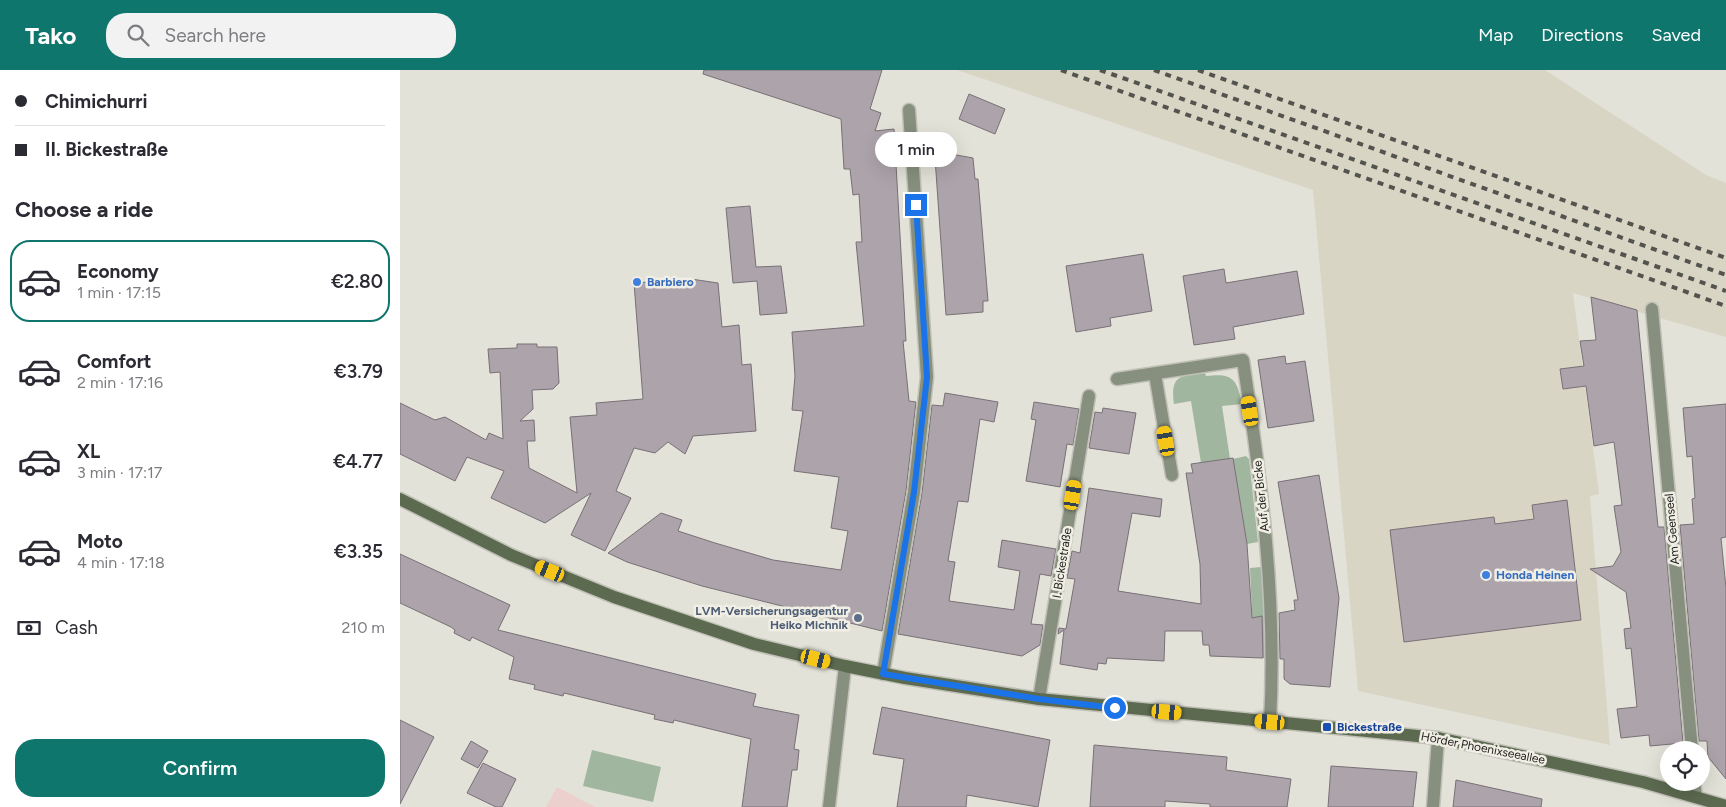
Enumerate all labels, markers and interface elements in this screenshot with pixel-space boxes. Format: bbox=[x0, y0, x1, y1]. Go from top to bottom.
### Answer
search box bbox=[106, 13, 456, 58]
text: Tako bbox=[25, 21, 76, 50]
icon: search bbox=[124, 21, 152, 49]
text: Search here bbox=[164, 24, 266, 47]
text: Map bbox=[1478, 24, 1513, 46]
text: Directions bbox=[1541, 24, 1623, 46]
text: Saved bbox=[1651, 24, 1701, 46]
text: Chimichurri bbox=[45, 90, 148, 113]
callout: 1 min bbox=[875, 132, 957, 168]
text: II. Bickestraße bbox=[45, 138, 168, 161]
text: 1 min bbox=[897, 140, 935, 159]
route end bbox=[905, 194, 927, 216]
text: Choose a ride bbox=[15, 196, 153, 223]
icon: car bbox=[17, 259, 62, 304]
text: Economy bbox=[77, 260, 159, 283]
text: €2.80 bbox=[331, 270, 383, 293]
place label: Barbiero bbox=[647, 275, 694, 289]
marker: Barbiero bbox=[631, 276, 643, 288]
text: 1 min · 17:15 bbox=[77, 283, 161, 302]
icon: car bbox=[17, 349, 62, 394]
text: Comfort bbox=[77, 350, 152, 373]
text: €3.79 bbox=[334, 360, 383, 383]
text: 2 min · 17:16 bbox=[77, 373, 163, 392]
car bbox=[1240, 395, 1259, 427]
car bbox=[1156, 425, 1175, 457]
icon: car bbox=[17, 439, 62, 484]
text: XL bbox=[77, 440, 100, 463]
text: €4.77 bbox=[333, 450, 383, 473]
street label: Auf der Bicke bbox=[1250, 459, 1272, 532]
text: 3 min · 17:17 bbox=[77, 463, 162, 482]
car bbox=[1063, 479, 1082, 511]
street label: Am Geenseel bbox=[1662, 493, 1682, 565]
street label: I. Bickestraße bbox=[1050, 526, 1075, 599]
icon: car bbox=[17, 529, 62, 574]
text: Moto bbox=[77, 530, 123, 553]
text: €3.35 bbox=[334, 540, 383, 563]
text: 4 min · 17:18 bbox=[77, 553, 165, 572]
car bbox=[533, 558, 566, 584]
place label: Honda Heinen bbox=[1496, 568, 1574, 582]
marker: Honda Heinen bbox=[1480, 569, 1492, 581]
place label: LVM-Versicherungsagentur Heiko Michnik bbox=[695, 604, 849, 632]
marker: LVM-Versicherungsagentur Heiko Michnik bbox=[852, 612, 864, 624]
icon: cash bbox=[15, 614, 43, 642]
text: Cash bbox=[55, 616, 98, 639]
text: 210 m bbox=[342, 618, 385, 637]
car bbox=[799, 648, 832, 670]
route start bbox=[1104, 697, 1126, 719]
car bbox=[1151, 703, 1182, 721]
car bbox=[1254, 713, 1285, 731]
place label: Bickestraße bbox=[1337, 720, 1402, 734]
marker: Bickestraße bbox=[1321, 721, 1333, 733]
street label: Hörder Phoenixseeallee bbox=[1420, 729, 1547, 767]
button: Confirm bbox=[15, 739, 385, 797]
map controls bbox=[1660, 741, 1710, 791]
button: locate bbox=[1660, 741, 1710, 791]

